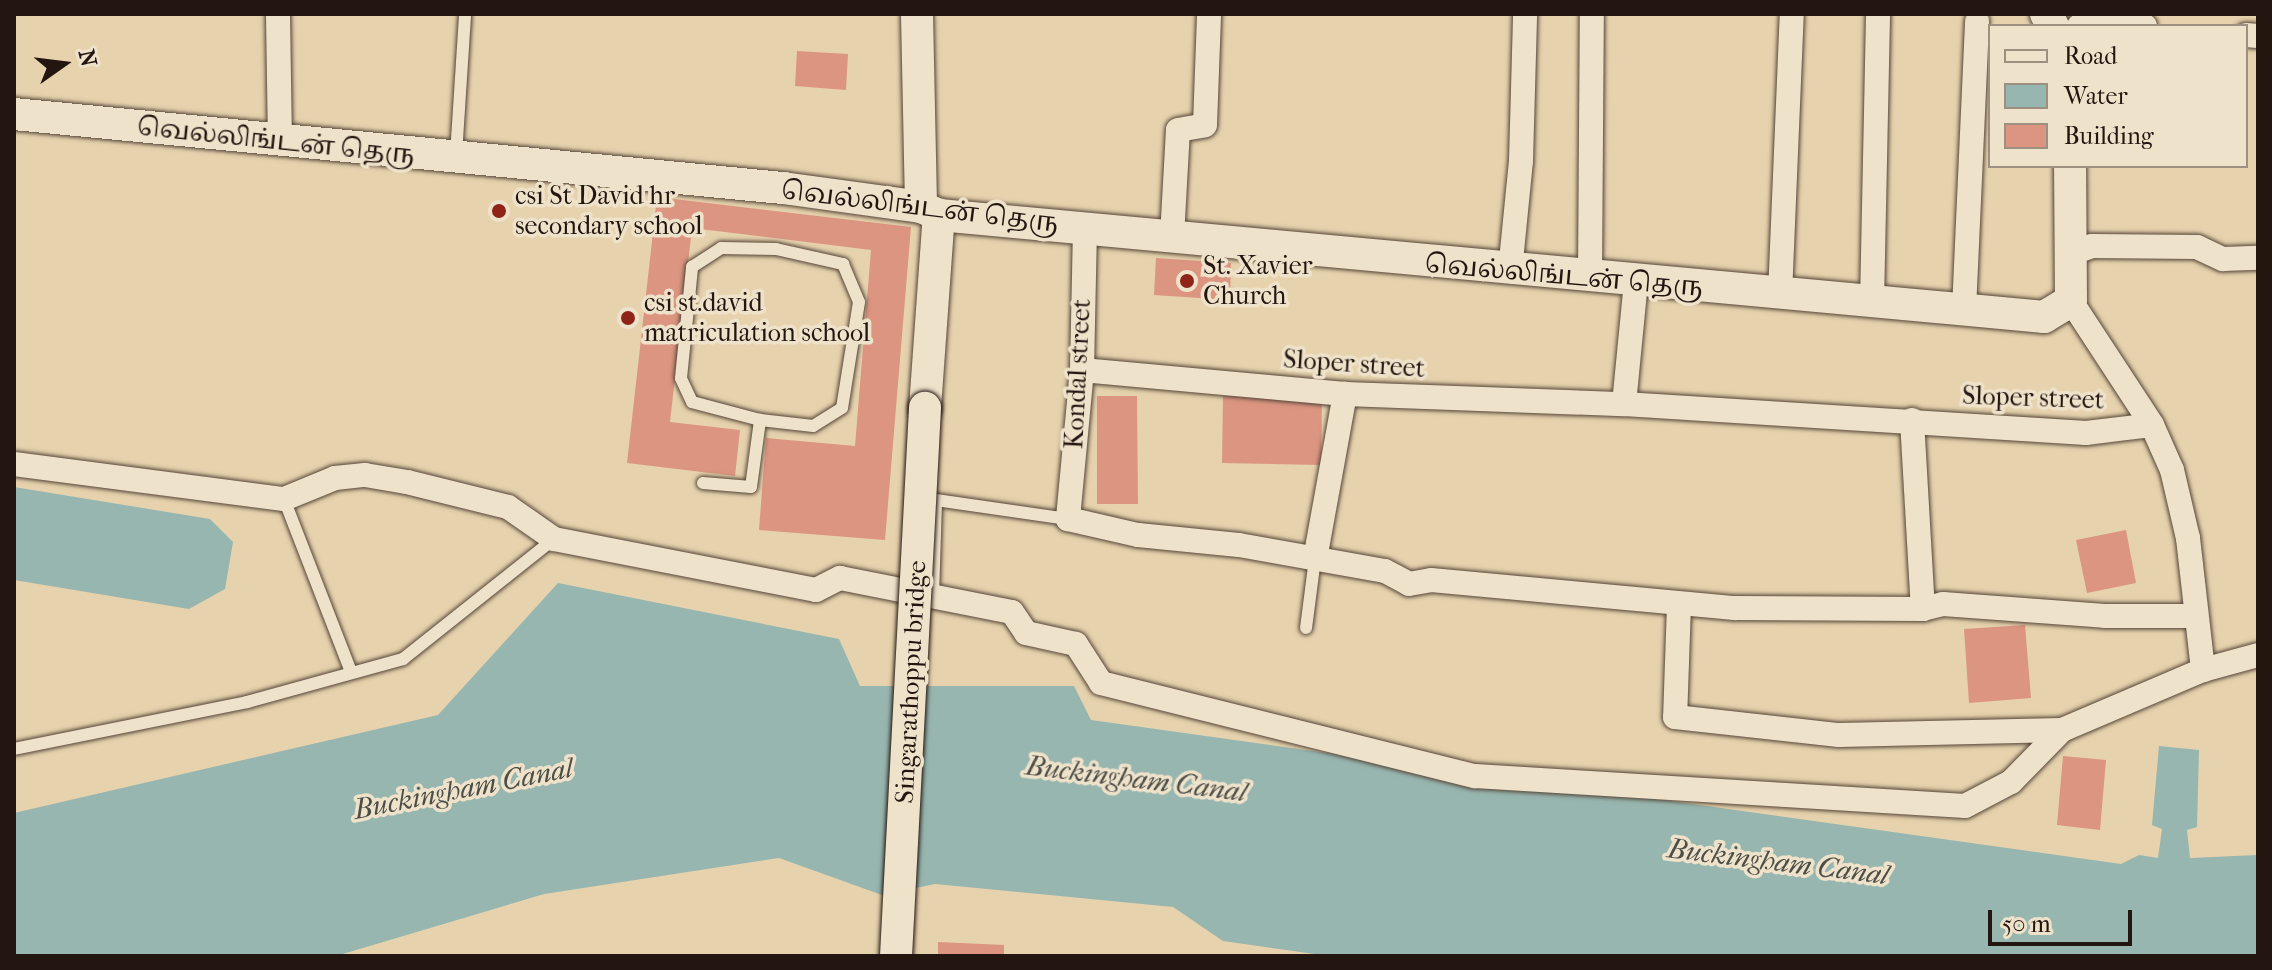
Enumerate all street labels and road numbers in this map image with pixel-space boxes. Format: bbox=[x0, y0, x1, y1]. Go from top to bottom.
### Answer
street label: வெல்லிங்டன் தெரு bbox=[136, 111, 416, 171]
street label: வெல்லிங்டன் தெரு bbox=[780, 175, 1060, 239]
street label: வெல்லிங்டன் தெரு bbox=[1424, 248, 1704, 304]
street label: Kondal street bbox=[1058, 298, 1098, 450]
street label: Sloper street bbox=[1282, 343, 1426, 385]
street label: Sloper street bbox=[1962, 380, 2104, 416]
street label: Singarathoppu bridge bbox=[889, 560, 933, 804]

